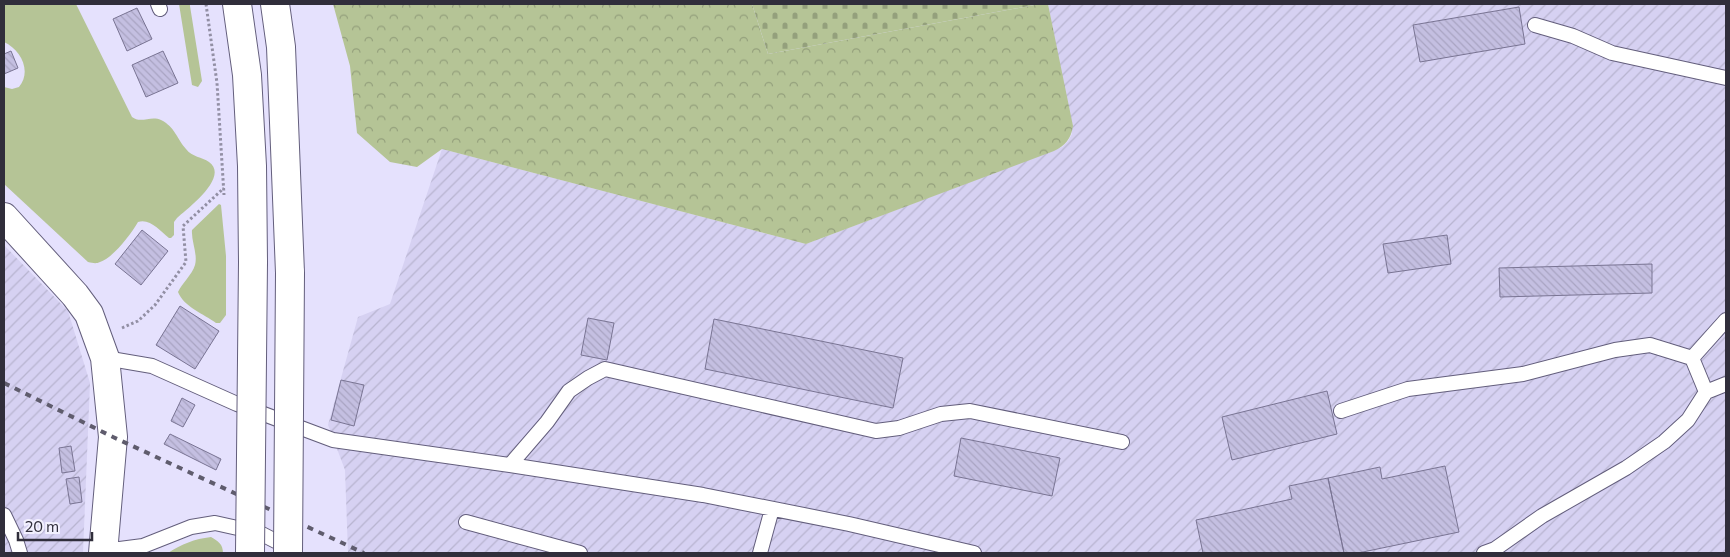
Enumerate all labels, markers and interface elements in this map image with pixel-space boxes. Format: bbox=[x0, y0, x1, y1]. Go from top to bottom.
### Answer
scale bar bbox=[18, 510, 91, 542]
text: 20 m bbox=[25, 517, 59, 535]

